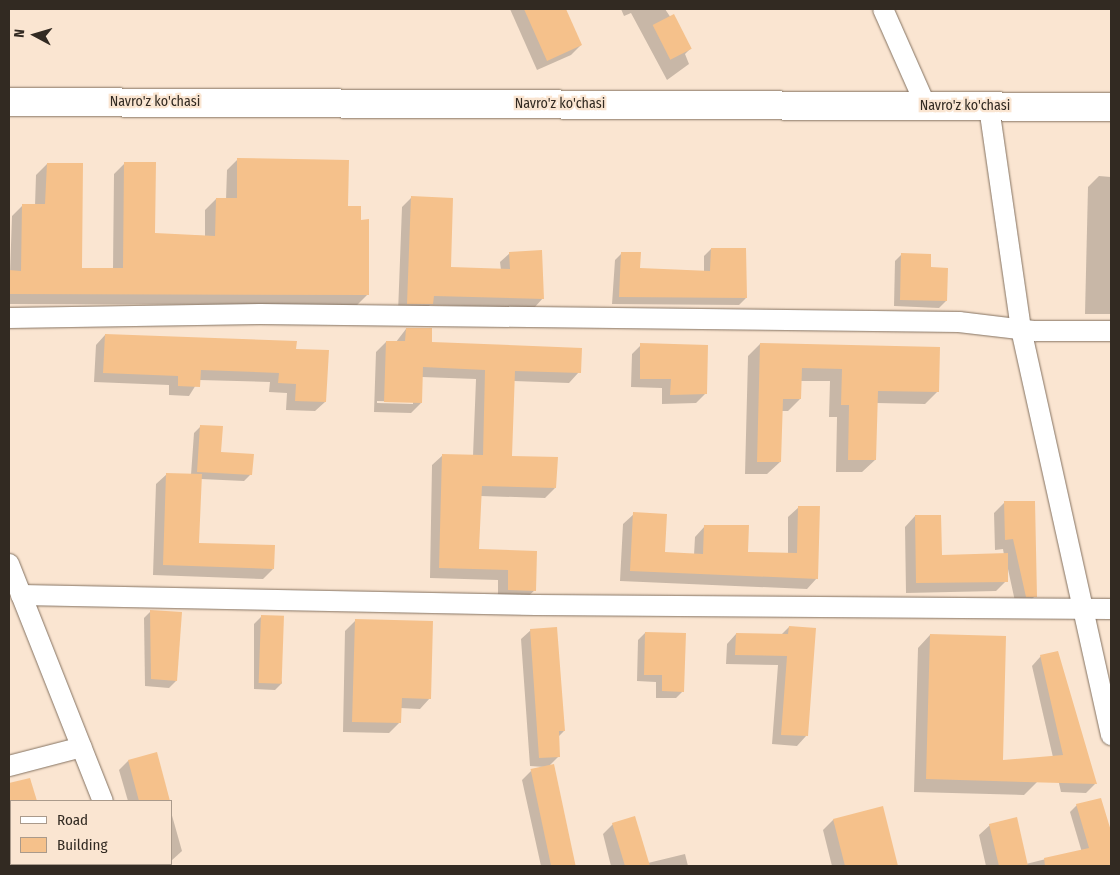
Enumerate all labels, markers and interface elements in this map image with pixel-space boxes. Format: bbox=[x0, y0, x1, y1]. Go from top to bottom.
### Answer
north arrow bbox=[10, 10, 60, 60]
text: N bbox=[11, 28, 28, 38]
street label: Navro'z ko'chasi bbox=[110, 94, 200, 110]
street label: Navro'z ko'chasi bbox=[515, 96, 605, 112]
street label: Navro'z ko'chasi bbox=[920, 98, 1010, 114]
legend bbox=[10, 800, 172, 865]
text: Road bbox=[57, 811, 88, 829]
text: Building bbox=[57, 836, 108, 854]

